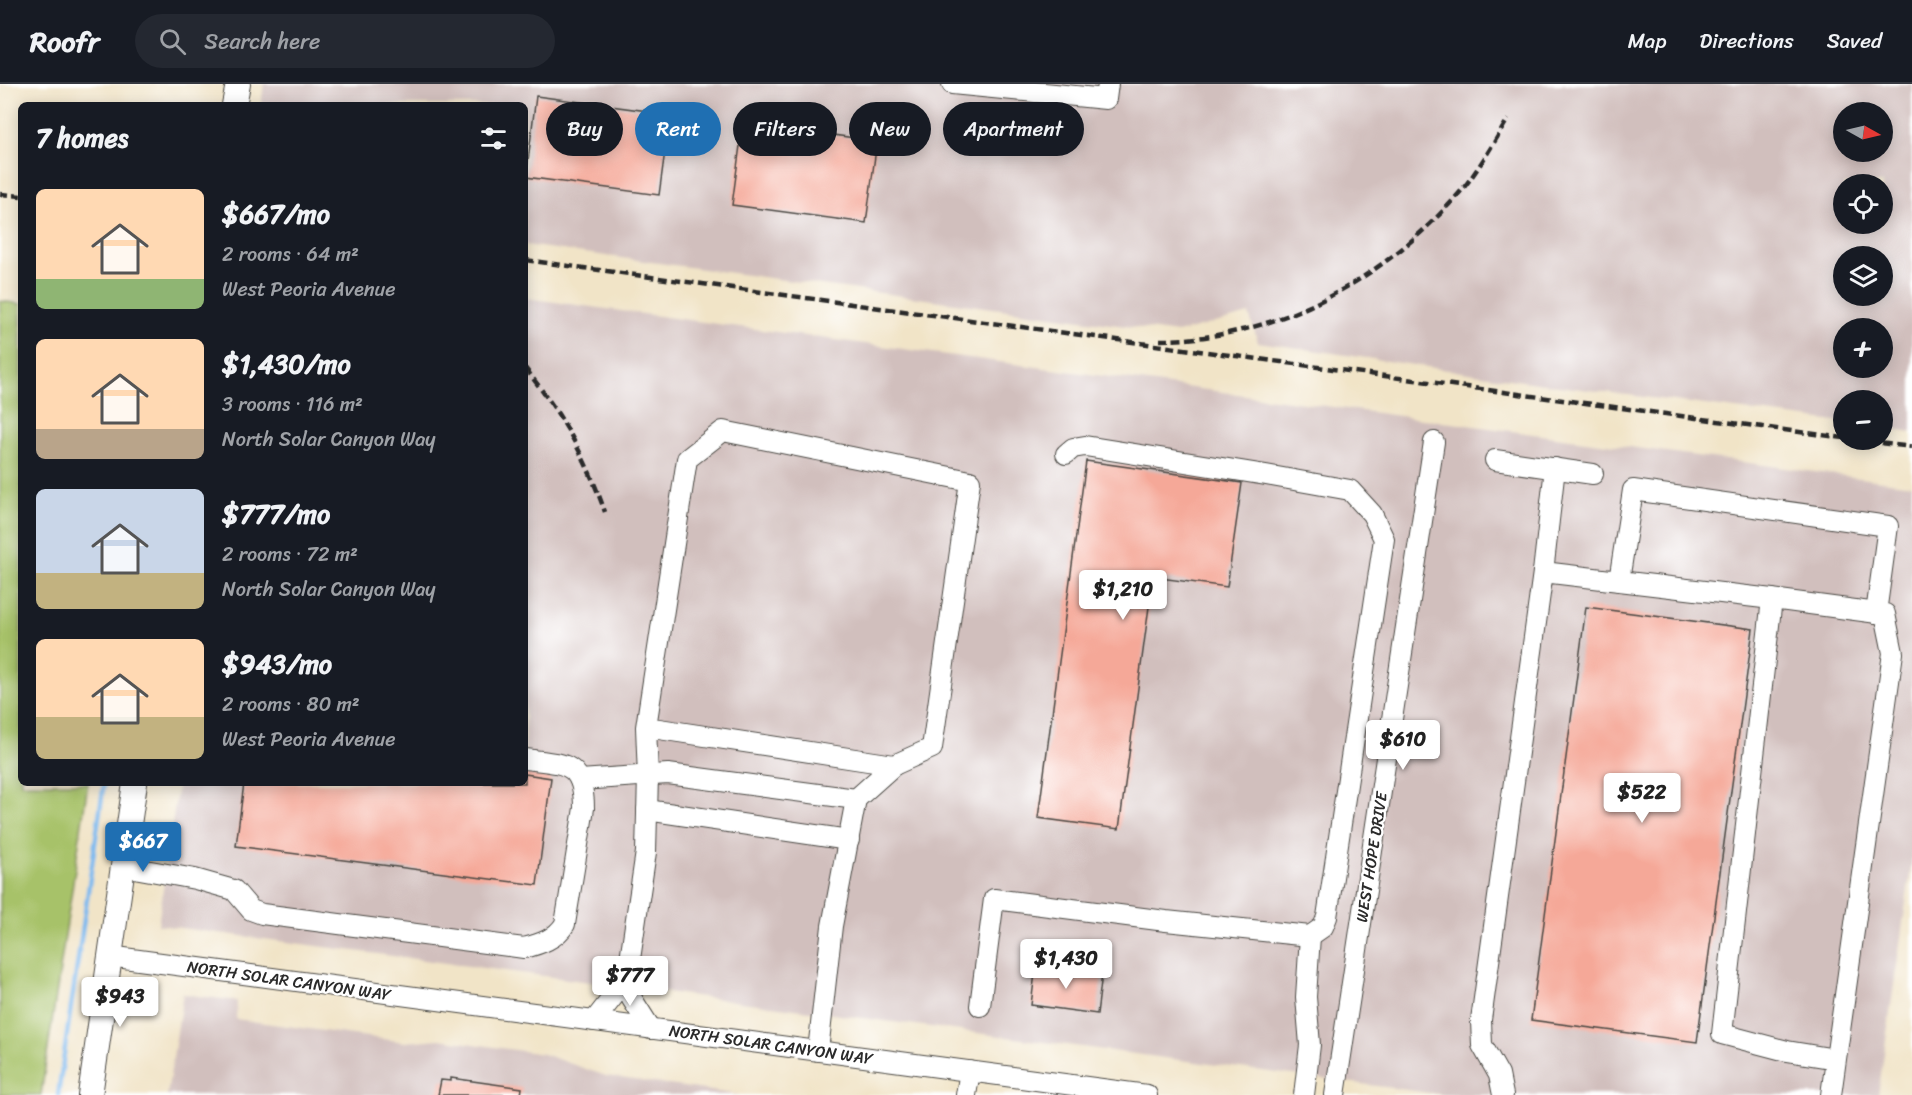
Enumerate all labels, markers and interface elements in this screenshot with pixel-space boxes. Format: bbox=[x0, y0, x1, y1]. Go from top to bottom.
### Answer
search box bbox=[135, 14, 555, 68]
text: Roofr bbox=[30, 17, 99, 66]
text: Search here bbox=[204, 22, 320, 61]
text: Map bbox=[1628, 22, 1666, 60]
text: Directions bbox=[1699, 22, 1794, 60]
text: Saved bbox=[1827, 22, 1882, 60]
icon: search bbox=[156, 25, 189, 58]
chip: Buy bbox=[546, 102, 623, 156]
chip: Rent bbox=[635, 102, 721, 156]
chip: Filters bbox=[733, 102, 837, 156]
chip: New bbox=[849, 102, 931, 156]
chip: Apartment bbox=[943, 102, 1084, 156]
north arrow bbox=[1833, 102, 1893, 162]
map controls bbox=[1833, 102, 1893, 450]
text: 7 homes bbox=[36, 115, 128, 161]
icon: filters bbox=[477, 122, 510, 155]
button: locate bbox=[1833, 174, 1893, 234]
text: $667/mo bbox=[222, 191, 330, 237]
icon: home bbox=[84, 213, 156, 285]
text: 2 rooms · 64 m² bbox=[222, 237, 359, 272]
button: layers bbox=[1833, 246, 1893, 306]
text: West Peoria Avenue bbox=[222, 272, 396, 307]
button: + bbox=[1833, 318, 1893, 378]
text: $1,430/mo bbox=[222, 341, 351, 387]
icon: home bbox=[84, 363, 156, 435]
text: 3 rooms · 116 m² bbox=[222, 387, 363, 422]
button: − bbox=[1833, 390, 1893, 450]
text: North Solar Canyon Way bbox=[222, 422, 436, 457]
text: $777/mo bbox=[222, 491, 330, 537]
icon: home bbox=[84, 513, 156, 585]
text: 2 rooms · 72 m² bbox=[222, 537, 358, 572]
pin: $1,210 bbox=[1074, 570, 1172, 621]
text: North Solar Canyon Way bbox=[222, 572, 436, 607]
text: $1,210 bbox=[1093, 572, 1153, 607]
text: $943/mo bbox=[222, 641, 332, 687]
icon: home bbox=[84, 663, 156, 735]
text: 2 rooms · 80 m² bbox=[222, 687, 360, 722]
pin: $610 bbox=[1367, 720, 1439, 771]
text: West Peoria Avenue bbox=[222, 722, 396, 757]
text: $610 bbox=[1380, 722, 1426, 757]
pin: $522 bbox=[1606, 773, 1678, 824]
text: $522 bbox=[1618, 775, 1666, 810]
street label: WEST HOPE DRIVE bbox=[1347, 789, 1396, 924]
pin: $667 bbox=[107, 822, 179, 873]
text: $667 bbox=[119, 824, 167, 859]
pin: $1,430 bbox=[1017, 939, 1115, 990]
text: $1,430 bbox=[1034, 941, 1098, 976]
street label: NORTH SOLAR CANYON WAY bbox=[185, 952, 394, 1009]
pin: $777 bbox=[594, 956, 666, 1007]
text: $777 bbox=[606, 958, 654, 993]
pin: $943 bbox=[84, 977, 156, 1028]
text: $943 bbox=[95, 979, 145, 1014]
street label: NORTH SOLAR CANYON WAY bbox=[667, 1016, 876, 1073]

